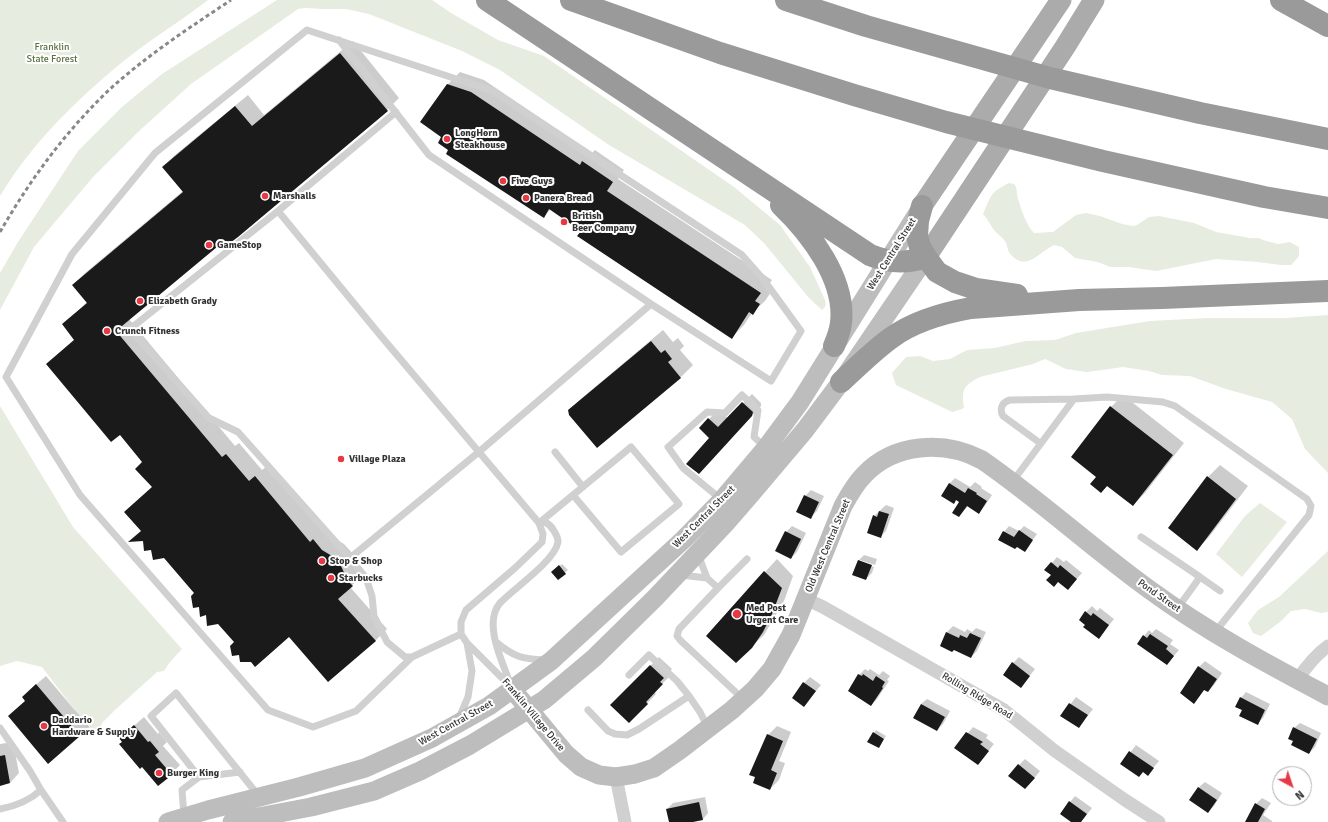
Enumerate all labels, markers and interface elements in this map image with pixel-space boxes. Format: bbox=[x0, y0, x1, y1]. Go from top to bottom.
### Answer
park label: Franklin State Forest bbox=[26, 41, 78, 64]
place label: LongHorn Steakhouse bbox=[455, 127, 505, 150]
marker: LongHorn Steakhouse bbox=[442, 134, 452, 144]
place label: Five Guys bbox=[511, 175, 553, 187]
marker: Five Guys bbox=[498, 176, 508, 186]
place label: Marshalls bbox=[273, 190, 316, 202]
marker: Marshalls bbox=[260, 191, 270, 201]
place label: Panera Bread bbox=[534, 192, 592, 204]
marker: Panera Bread bbox=[521, 193, 531, 203]
place label: British Beer Company bbox=[572, 210, 634, 234]
street label: West Central Street bbox=[865, 216, 919, 292]
marker: British Beer Company bbox=[559, 217, 569, 227]
place label: GameStop bbox=[217, 239, 262, 251]
marker: GameStop bbox=[204, 240, 214, 250]
place label: Elizabeth Grady bbox=[148, 295, 217, 307]
marker: Elizabeth Grady bbox=[135, 296, 145, 306]
place label: Crunch Fitness bbox=[115, 325, 180, 337]
marker: Crunch Fitness bbox=[102, 326, 112, 336]
place label: Village Plaza bbox=[349, 453, 406, 465]
marker: Village Plaza bbox=[336, 454, 346, 464]
street label: West Central Street bbox=[670, 483, 738, 551]
street label: Old West Central Street bbox=[803, 498, 853, 594]
place label: Stop & Shop bbox=[330, 555, 382, 567]
marker: Stop & Shop bbox=[317, 556, 327, 566]
place label: Starbucks bbox=[339, 572, 383, 584]
marker: Starbucks bbox=[326, 573, 336, 583]
street label: Pond Street bbox=[1135, 577, 1183, 615]
place label: Med Post Urgent Care bbox=[746, 602, 798, 626]
marker: Med Post Urgent Care bbox=[731, 608, 743, 620]
street label: Rolling Ridge Road bbox=[939, 670, 1015, 722]
street label: Franklin Village Drive bbox=[499, 676, 567, 754]
street label: West Central Street bbox=[417, 698, 495, 748]
place label: Daddario Hardware & Supply bbox=[52, 714, 135, 738]
marker: Daddario Hardware & Supply bbox=[39, 721, 49, 731]
north arrow bbox=[1272, 766, 1312, 806]
place label: Burger King bbox=[167, 767, 219, 779]
marker: Burger King bbox=[154, 768, 164, 778]
text: N bbox=[1292, 787, 1307, 802]

